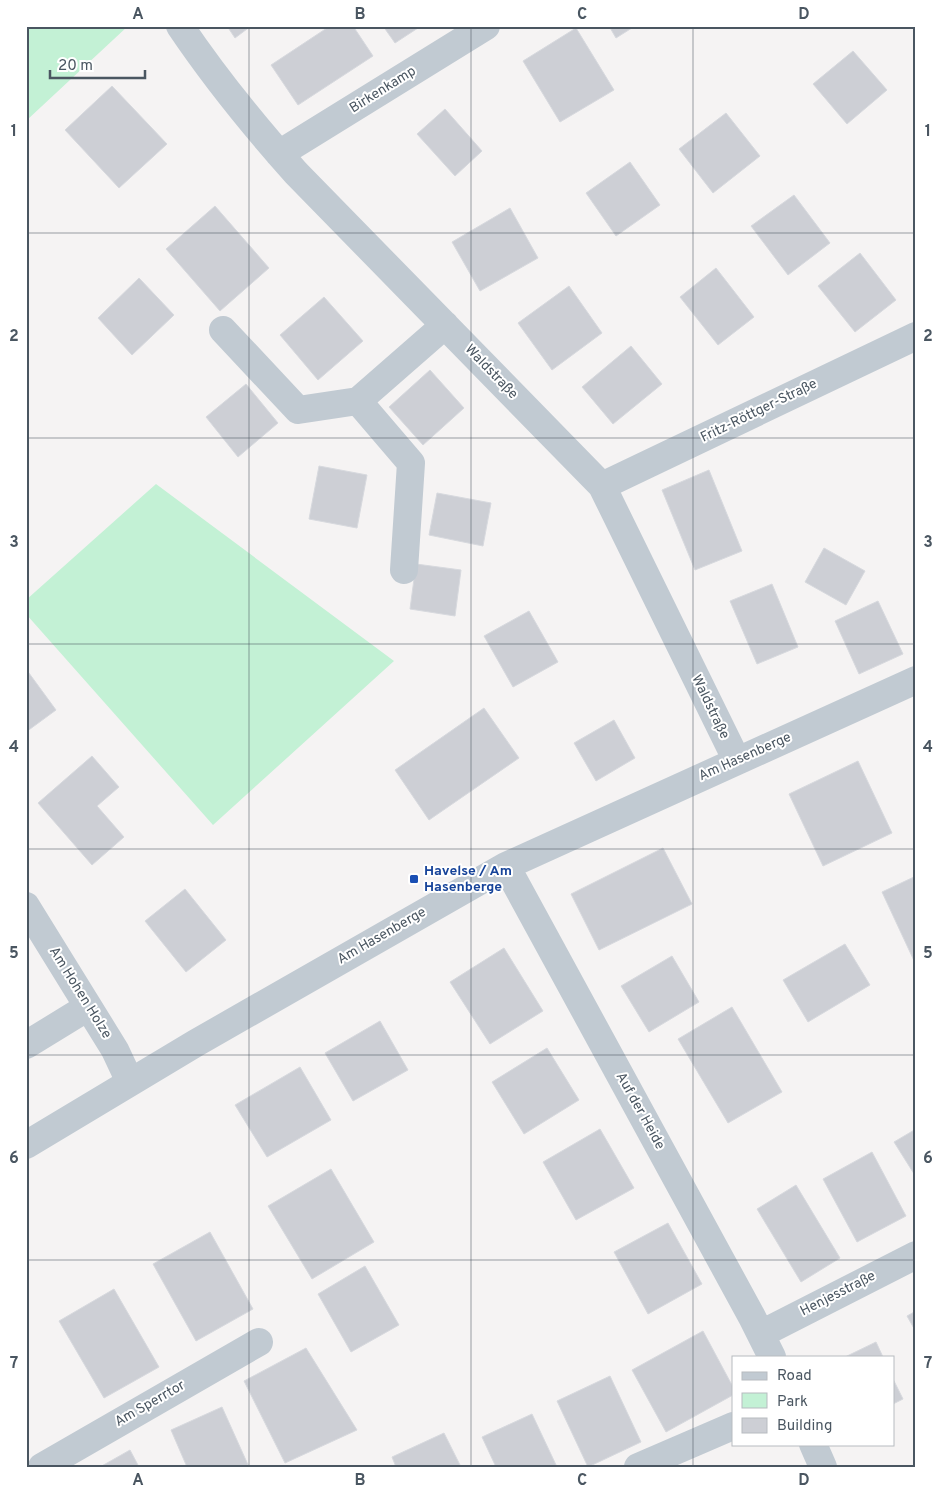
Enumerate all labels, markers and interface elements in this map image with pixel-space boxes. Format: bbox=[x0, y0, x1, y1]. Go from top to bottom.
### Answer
text: A bbox=[132, 5, 144, 25]
text: B bbox=[354, 5, 366, 25]
text: C bbox=[577, 5, 587, 25]
text: D bbox=[798, 5, 810, 25]
scale bar bbox=[50, 48, 145, 80]
text: 20 m bbox=[58, 57, 93, 76]
street label: Birkenkamp bbox=[347, 63, 419, 117]
text: 1 bbox=[11, 122, 17, 142]
text: 1 bbox=[925, 122, 931, 142]
text: 2 bbox=[9, 327, 19, 347]
text: 2 bbox=[923, 327, 933, 347]
street label: Waldstraße bbox=[461, 341, 521, 403]
street label: Fritz-Röttger-Straße bbox=[698, 375, 820, 447]
text: 3 bbox=[9, 533, 19, 553]
text: 3 bbox=[923, 533, 933, 553]
street label: Waldstraße bbox=[687, 672, 733, 742]
street label: Am Hasenberge bbox=[696, 729, 794, 785]
text: 4 bbox=[9, 738, 19, 758]
text: 4 bbox=[923, 738, 933, 758]
place label: Havelse / Am Hasenberge bbox=[424, 863, 512, 896]
marker: Havelse / Am Hasenberge bbox=[408, 873, 420, 885]
street label: Am Hasenberge bbox=[335, 904, 429, 968]
text: 5 bbox=[9, 944, 19, 964]
street label: Am Hohen Holze bbox=[45, 944, 115, 1042]
text: 5 bbox=[923, 944, 933, 964]
street label: Auf der Heide bbox=[612, 1069, 668, 1153]
text: 6 bbox=[9, 1149, 19, 1169]
text: 6 bbox=[923, 1149, 933, 1169]
street label: Henjesstraße bbox=[797, 1268, 879, 1320]
text: 7 bbox=[10, 1354, 18, 1374]
text: 7 bbox=[924, 1354, 932, 1374]
legend bbox=[732, 1356, 894, 1446]
text: Road bbox=[777, 1367, 812, 1386]
street label: Am Sperrtor bbox=[112, 1377, 189, 1431]
text: Park bbox=[777, 1393, 808, 1412]
text: Building bbox=[777, 1417, 832, 1436]
text: A bbox=[132, 1471, 144, 1491]
text: B bbox=[354, 1471, 366, 1491]
text: C bbox=[577, 1471, 587, 1491]
text: D bbox=[798, 1471, 810, 1491]

